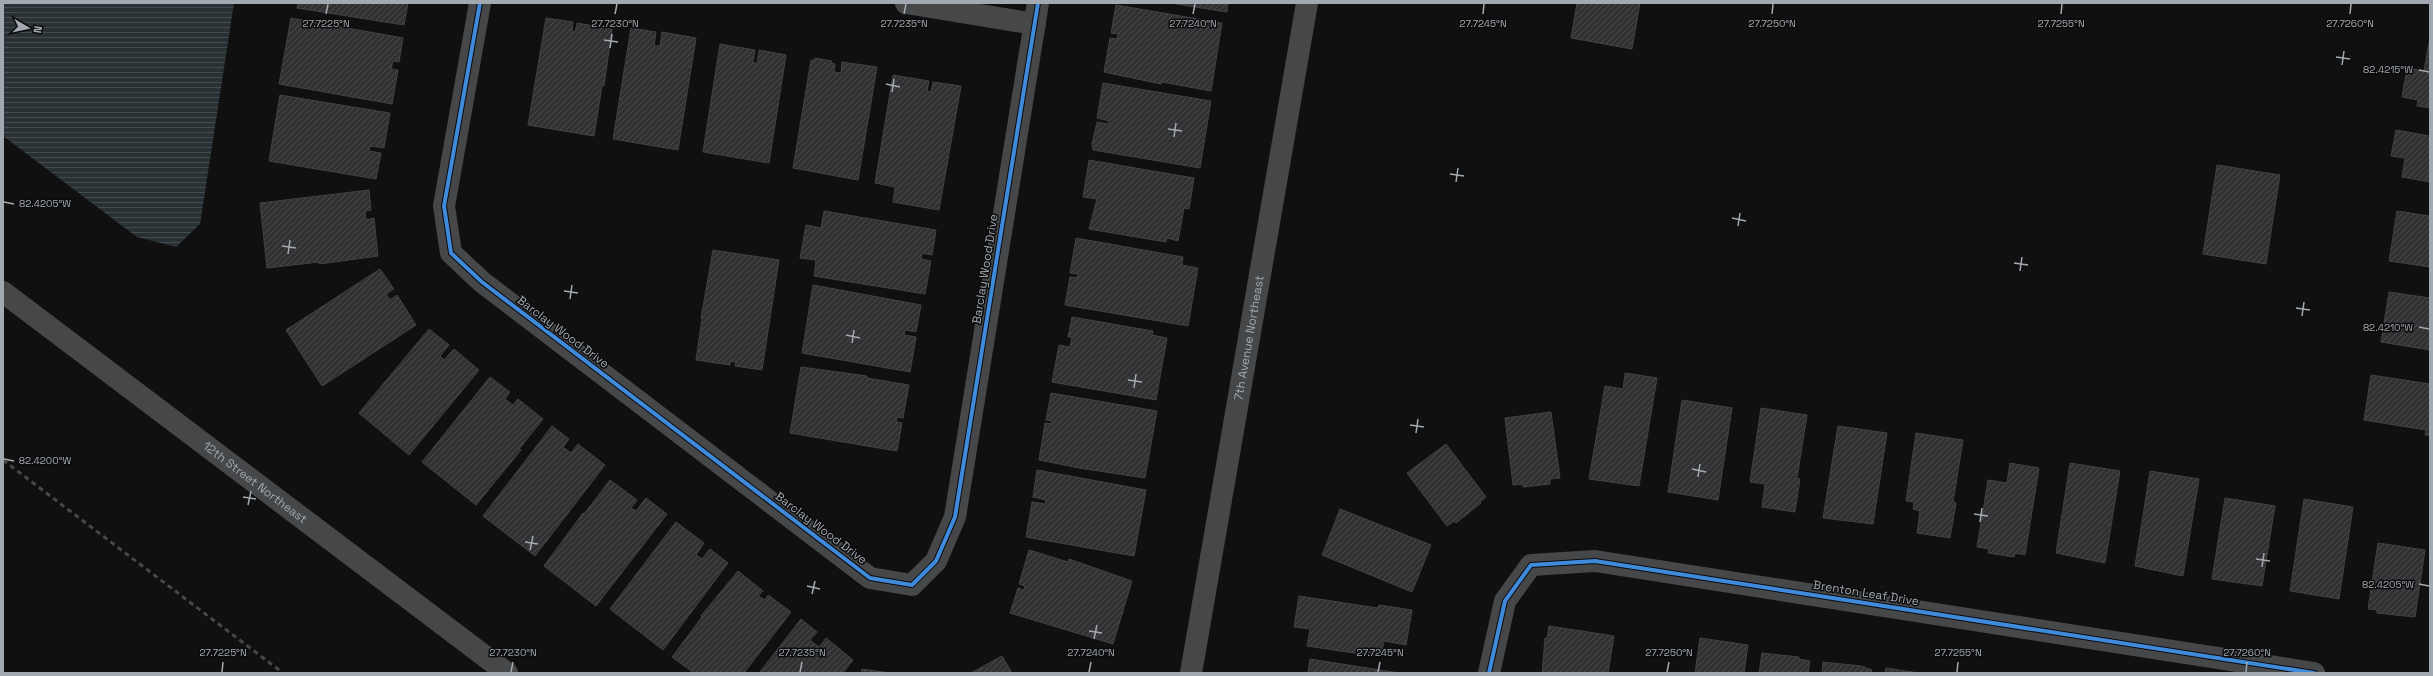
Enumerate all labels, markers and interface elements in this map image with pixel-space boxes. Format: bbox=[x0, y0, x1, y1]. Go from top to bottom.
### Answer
north arrow bbox=[8, 8, 48, 48]
text: 27.7225°N bbox=[302, 17, 350, 30]
text: 27.7230°N bbox=[591, 17, 639, 30]
text: 27.7235°N bbox=[880, 17, 928, 30]
text: 27.7240°N bbox=[1169, 17, 1217, 30]
text: 27.7245°N bbox=[1459, 17, 1507, 30]
text: 27.7250°N bbox=[1748, 17, 1796, 30]
text: 27.7255°N bbox=[2037, 17, 2085, 30]
text: 27.7260°N bbox=[2326, 17, 2374, 30]
text: N bbox=[30, 25, 45, 34]
text: 82.4215°W bbox=[2363, 63, 2413, 76]
text: 82.4205°W bbox=[19, 197, 71, 210]
street label: Barclay Wood Drive bbox=[968, 213, 1002, 325]
street label: 7th Avenue Northeast bbox=[1230, 274, 1268, 402]
street label: Barclay Wood Drive bbox=[514, 292, 612, 372]
text: 82.4210°W bbox=[2363, 321, 2413, 334]
street label: 12th Street Northeast bbox=[200, 438, 310, 527]
text: 82.4200°W bbox=[19, 454, 71, 467]
street label: Barclay Wood Drive bbox=[772, 488, 870, 568]
street label: Brenton Leaf Drive bbox=[1812, 577, 1920, 609]
text: 82.4205°W bbox=[2362, 578, 2414, 591]
text: 27.7225°N bbox=[199, 646, 247, 659]
text: 27.7230°N bbox=[489, 646, 537, 659]
text: 27.7235°N bbox=[778, 646, 826, 659]
text: 27.7240°N bbox=[1067, 646, 1115, 659]
text: 27.7245°N bbox=[1356, 646, 1404, 659]
text: 27.7250°N bbox=[1645, 646, 1693, 659]
text: 27.7255°N bbox=[1934, 646, 1982, 659]
text: 27.7260°N bbox=[2223, 646, 2271, 659]

